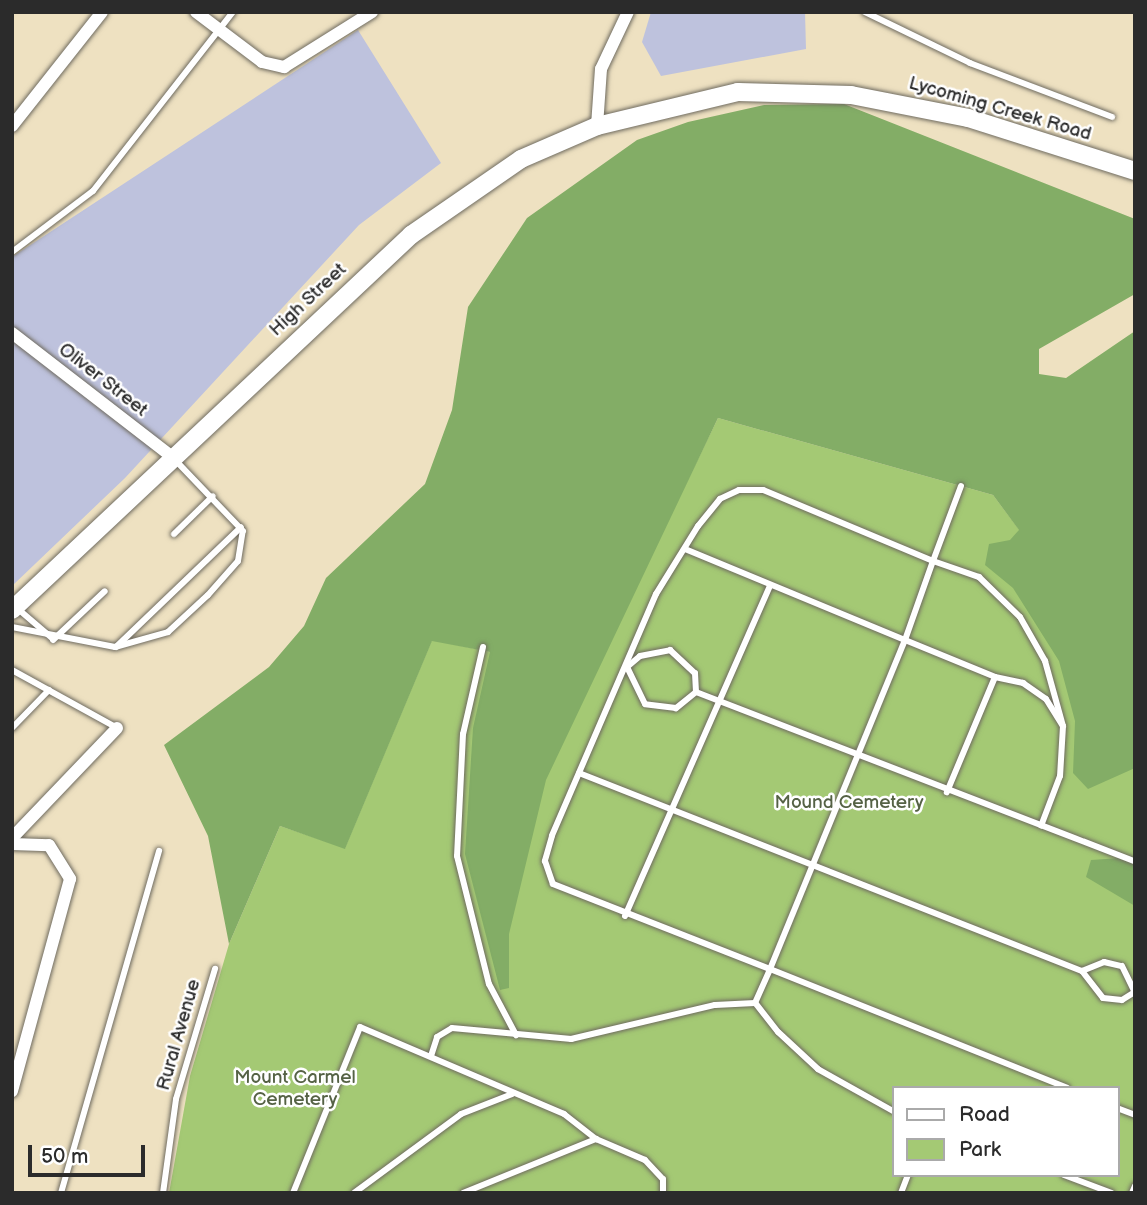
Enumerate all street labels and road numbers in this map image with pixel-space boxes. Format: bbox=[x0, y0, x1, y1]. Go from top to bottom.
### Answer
street label: Lycoming Creek Road bbox=[906, 72, 1094, 146]
street label: High Street bbox=[265, 259, 351, 341]
street label: Oliver Street bbox=[54, 338, 152, 422]
street label: Rural Avenue bbox=[152, 977, 206, 1093]

